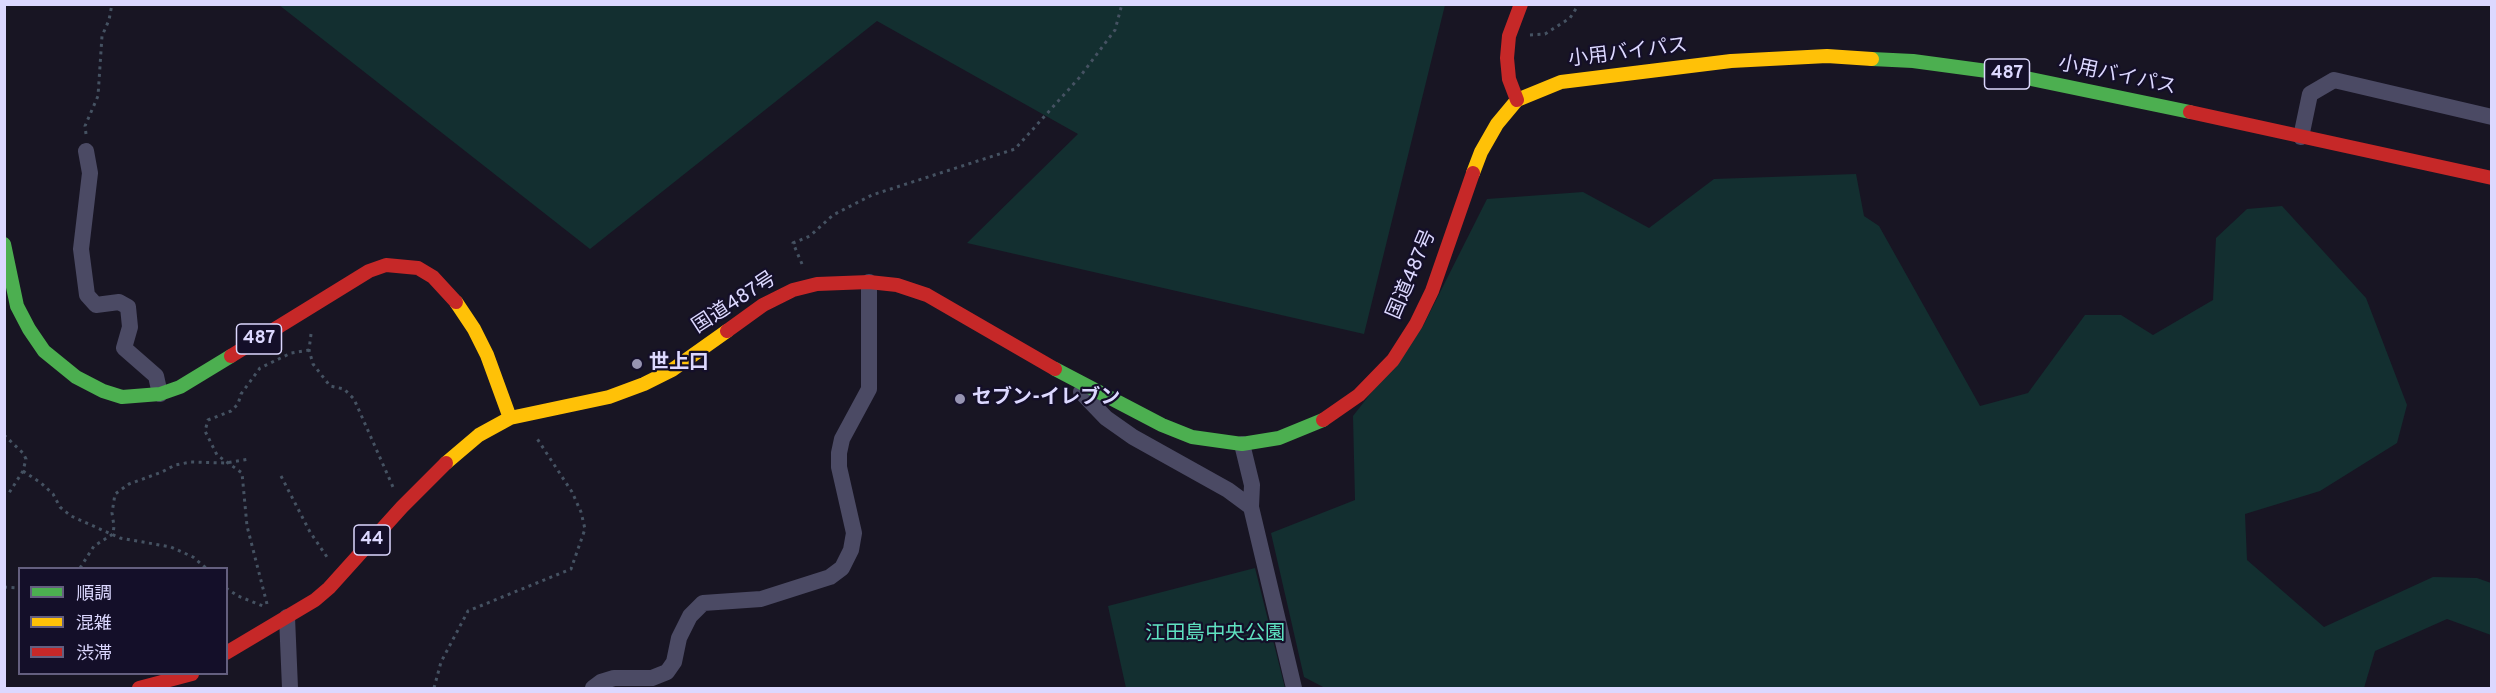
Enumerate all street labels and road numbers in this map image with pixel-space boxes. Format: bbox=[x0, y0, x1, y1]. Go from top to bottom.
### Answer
street label: 小用バイパス bbox=[1567, 35, 1689, 73]
street label: 小用バイパス bbox=[2056, 53, 2178, 101]
road number: 487 bbox=[1984, 59, 2030, 89]
street label: 国道487号 bbox=[1383, 227, 1443, 323]
street label: 国道487号 bbox=[689, 268, 781, 340]
road number: 487 bbox=[236, 324, 282, 354]
road number: 44 bbox=[354, 525, 390, 555]

